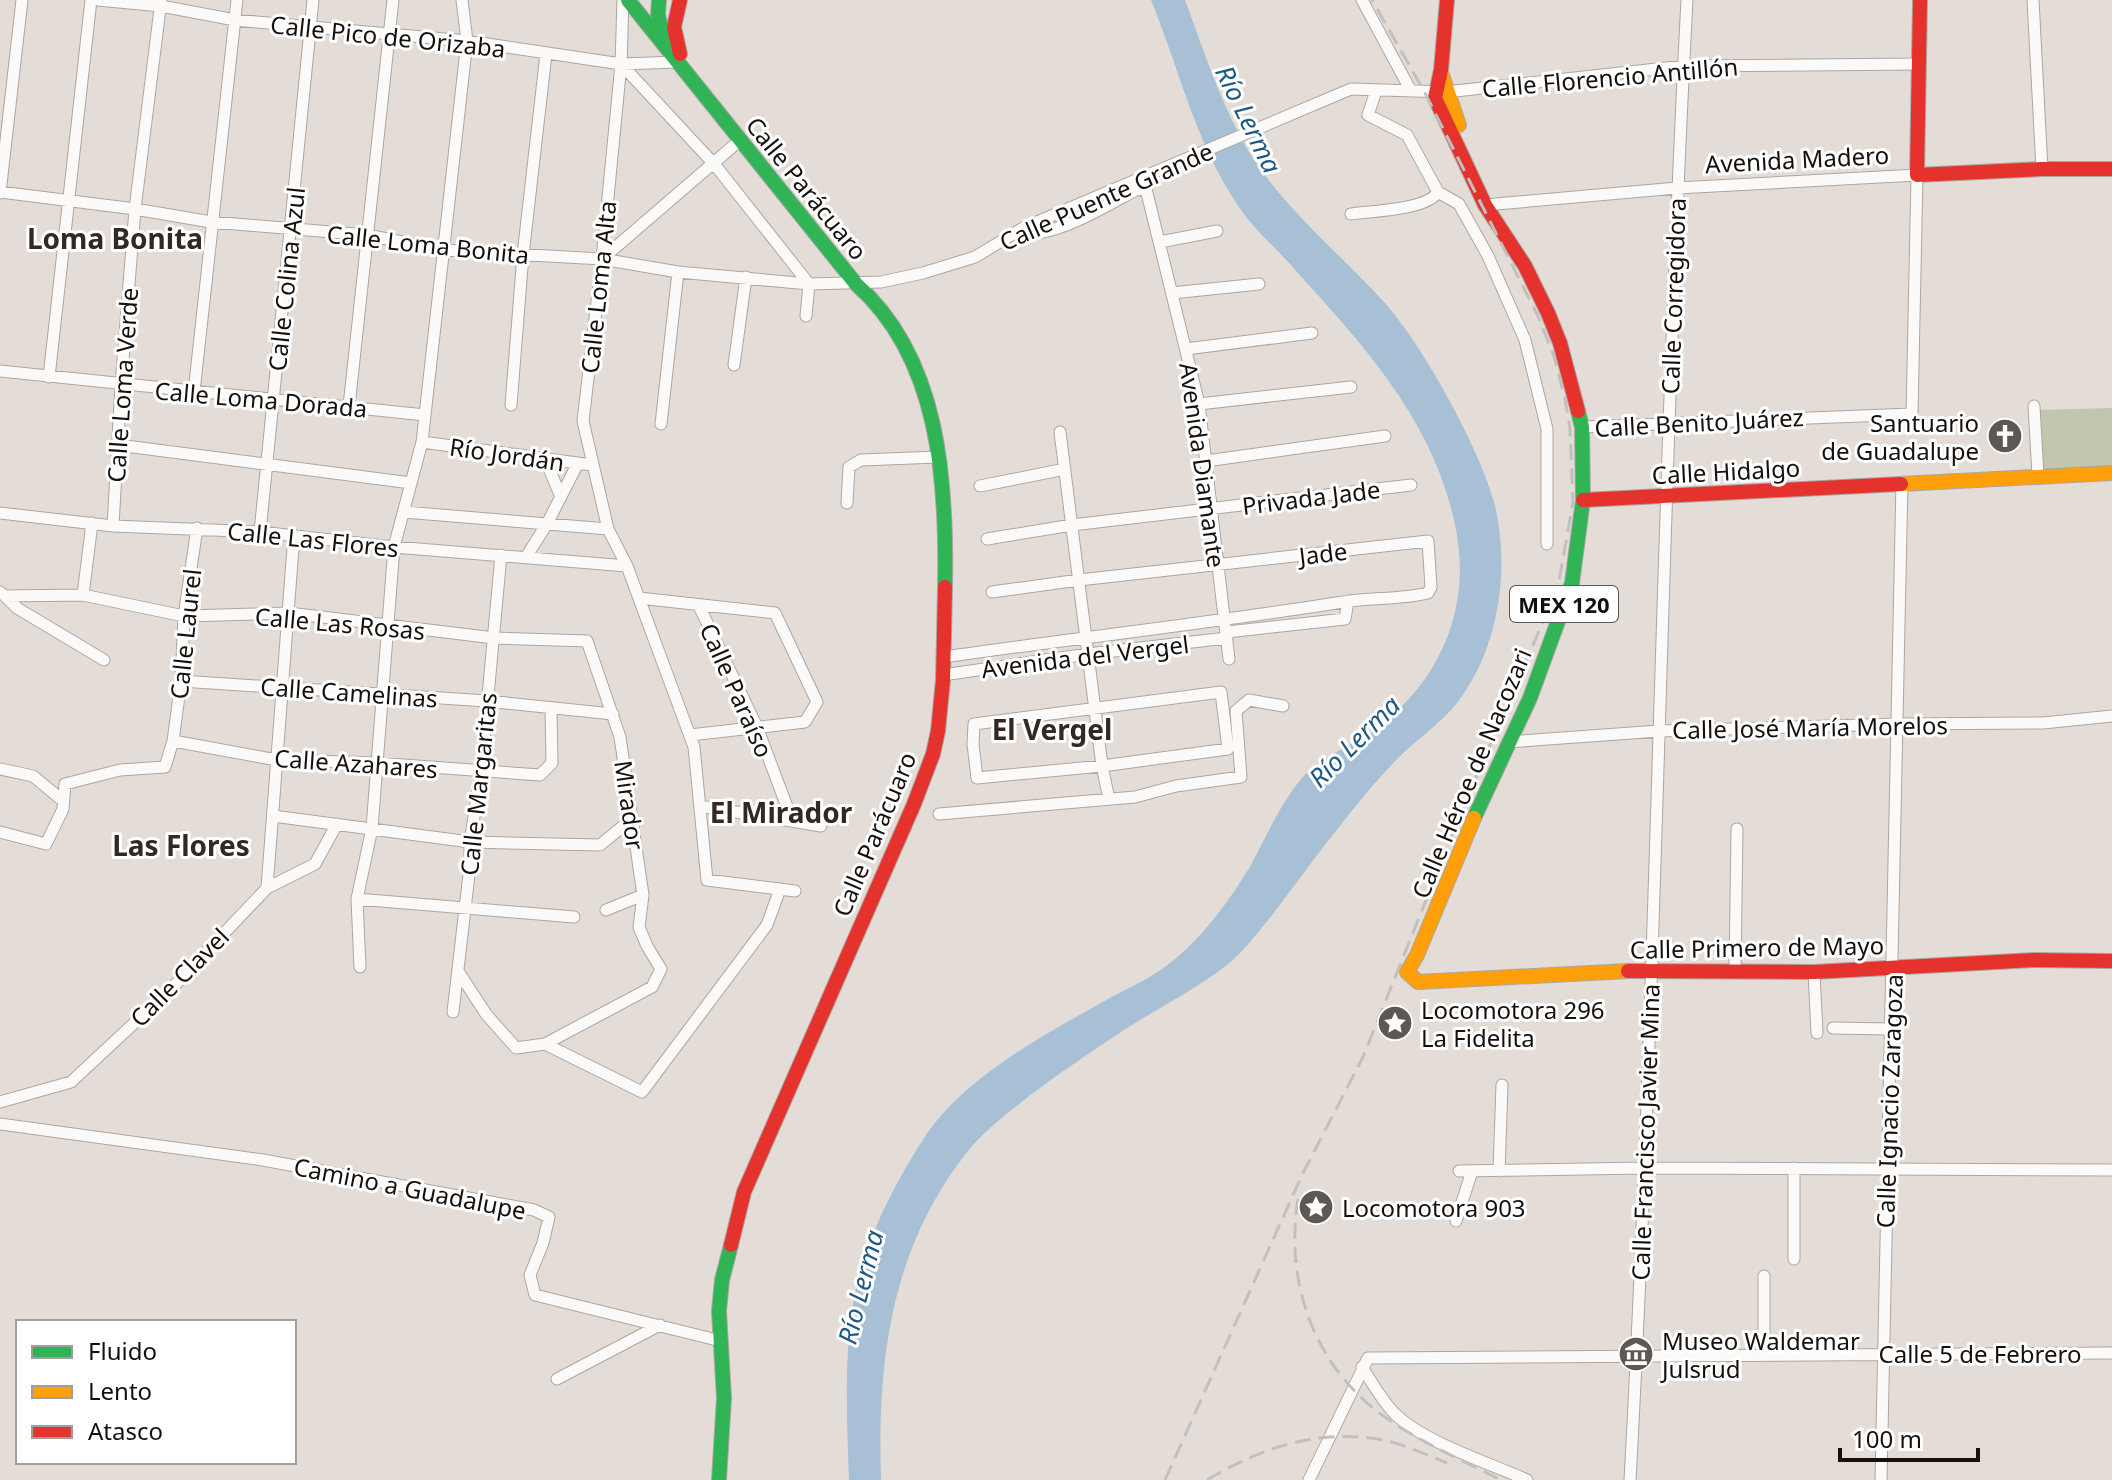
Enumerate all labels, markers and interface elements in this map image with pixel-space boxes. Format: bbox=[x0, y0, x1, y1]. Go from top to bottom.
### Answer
street label: Calle Pico de Orizaba bbox=[269, 7, 507, 65]
street label: Calle Florencio Antillón bbox=[1481, 49, 1739, 105]
water label: Río Lerma bbox=[1207, 59, 1291, 179]
street label: Calle Parácuaro bbox=[739, 109, 875, 267]
street label: Calle Puente Grande bbox=[994, 134, 1218, 258]
street label: Avenida Madero bbox=[1704, 138, 1890, 180]
street label: Calle Colina Azul bbox=[260, 185, 312, 373]
street label: Calle Corregidora bbox=[1653, 197, 1693, 395]
street label: Calle Loma Alta bbox=[573, 199, 623, 375]
street label: Calle Loma Bonita bbox=[325, 217, 531, 271]
district label: Loma Bonita bbox=[27, 219, 203, 257]
street label: Calle Loma Verde bbox=[99, 286, 145, 484]
street label: Avenida Diamante bbox=[1172, 360, 1234, 570]
street label: Calle Loma Dorada bbox=[153, 373, 369, 425]
street label: Calle Benito Juárez bbox=[1594, 400, 1804, 444]
place label: Santuario de Guadalupe bbox=[1821, 406, 1979, 467]
church icon: Santuario de Guadalupe bbox=[1986, 417, 2024, 455]
street label: Río Jordán bbox=[448, 430, 566, 478]
street label: Calle Hidalgo bbox=[1651, 451, 1801, 491]
street label: Privada Jade bbox=[1240, 472, 1382, 522]
street label: Calle Las Flores bbox=[226, 514, 400, 564]
street label: Jade bbox=[1295, 534, 1349, 573]
street label: Calle Laurel bbox=[162, 567, 208, 701]
road number: MEX 120 bbox=[1510, 586, 1618, 622]
street label: Calle Las Rosas bbox=[254, 599, 426, 647]
street label: Calle Paraíso bbox=[693, 618, 781, 762]
street label: Avenida del Vergel bbox=[979, 627, 1191, 685]
street label: Calle Héroe de Nacozari bbox=[1403, 643, 1539, 903]
street label: Calle Camelinas bbox=[259, 669, 439, 715]
water label: Río Lerma bbox=[1300, 687, 1408, 795]
street label: Calle Margaritas bbox=[452, 691, 504, 877]
street label: Calle José María Morelos bbox=[1672, 708, 1948, 746]
district label: El Vergel bbox=[992, 710, 1112, 748]
street label: Calle Azahares bbox=[273, 741, 439, 785]
street label: Calle Parácuaro bbox=[825, 747, 923, 921]
street label: Mirador bbox=[607, 758, 653, 852]
district label: El Mirador bbox=[710, 793, 853, 831]
district label: Las Flores bbox=[112, 826, 250, 864]
street label: Calle Clavel bbox=[122, 920, 236, 1034]
street label: Calle Primero de Mayo bbox=[1630, 928, 1884, 966]
street label: Calle Ignacio Zaragoza bbox=[1868, 973, 1910, 1229]
street label: Calle Francisco Javier Mina bbox=[1623, 983, 1667, 1281]
place label: Locomotora 296 La Fidelita bbox=[1421, 993, 1605, 1054]
place icon: Locomotora 296 La Fidelita bbox=[1376, 1004, 1414, 1042]
street label: Camino a Guadalupe bbox=[291, 1149, 529, 1227]
place icon: Locomotora 903 bbox=[1297, 1188, 1335, 1226]
place label: Locomotora 903 bbox=[1342, 1191, 1526, 1224]
water label: Río Lerma bbox=[828, 1226, 892, 1348]
legend bbox=[16, 1320, 296, 1464]
place label: Museo Waldemar Julsrud bbox=[1660, 1324, 1860, 1385]
text: Fluido bbox=[88, 1334, 157, 1367]
museum icon: Museo Waldemar Julsrud bbox=[1617, 1335, 1655, 1373]
street label: Calle 5 de Febrero bbox=[1879, 1337, 2081, 1370]
text: Lento bbox=[88, 1374, 152, 1407]
scale bar bbox=[1840, 1412, 1978, 1462]
text: Atasco bbox=[88, 1414, 163, 1447]
text: 100 m bbox=[1852, 1422, 1922, 1455]

